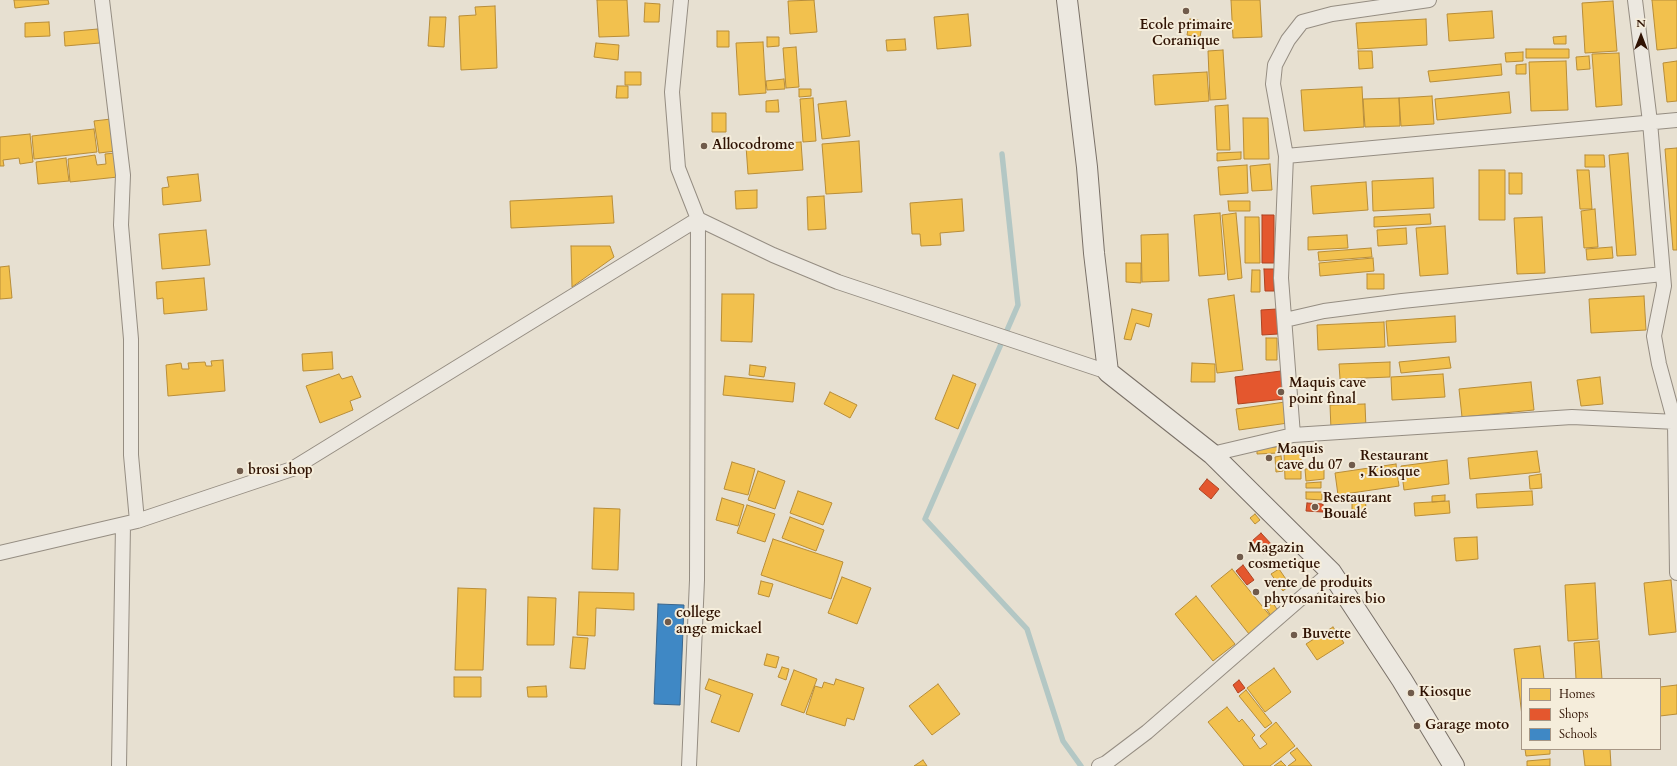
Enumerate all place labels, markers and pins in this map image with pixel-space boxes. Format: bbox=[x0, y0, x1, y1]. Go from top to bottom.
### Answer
marker: Ecole primaire Coranique bbox=[1181, 6, 1191, 16]
place label: Ecole primaire Coranique bbox=[1139, 18, 1233, 50]
place label: Allocodrome bbox=[712, 138, 795, 154]
marker: Allocodrome bbox=[699, 141, 709, 151]
place label: Maquis cave point final bbox=[1289, 376, 1366, 408]
marker: Maquis cave point final bbox=[1276, 387, 1286, 397]
place label: Maquis cave du 07 bbox=[1277, 442, 1342, 474]
place label: Restaurant , Kiosque bbox=[1360, 449, 1429, 482]
marker: Maquis cave du 07 bbox=[1264, 453, 1274, 463]
marker: Restaurant , Kiosque bbox=[1347, 460, 1357, 470]
place label: brosi shop bbox=[248, 463, 313, 479]
marker: brosi shop bbox=[235, 466, 245, 476]
place label: Restaurant Boualé bbox=[1323, 491, 1392, 524]
marker: Restaurant Boualé bbox=[1310, 502, 1320, 512]
place label: Magazin cosmetique bbox=[1248, 541, 1320, 574]
marker: Magazin cosmetique bbox=[1235, 552, 1245, 562]
place label: vente de produits phytosanitaires bio bbox=[1264, 576, 1385, 608]
marker: vente de produits phytosanitaires bio bbox=[1251, 587, 1261, 597]
place label: college ange mickael bbox=[676, 606, 762, 638]
marker: college ange mickael bbox=[663, 617, 673, 627]
place label: Buvette bbox=[1302, 627, 1351, 643]
marker: Buvette bbox=[1289, 630, 1299, 640]
place label: Kiosque bbox=[1419, 685, 1471, 701]
marker: Kiosque bbox=[1406, 688, 1416, 698]
place label: Garage moto bbox=[1425, 718, 1509, 734]
marker: Garage moto bbox=[1412, 721, 1422, 731]

